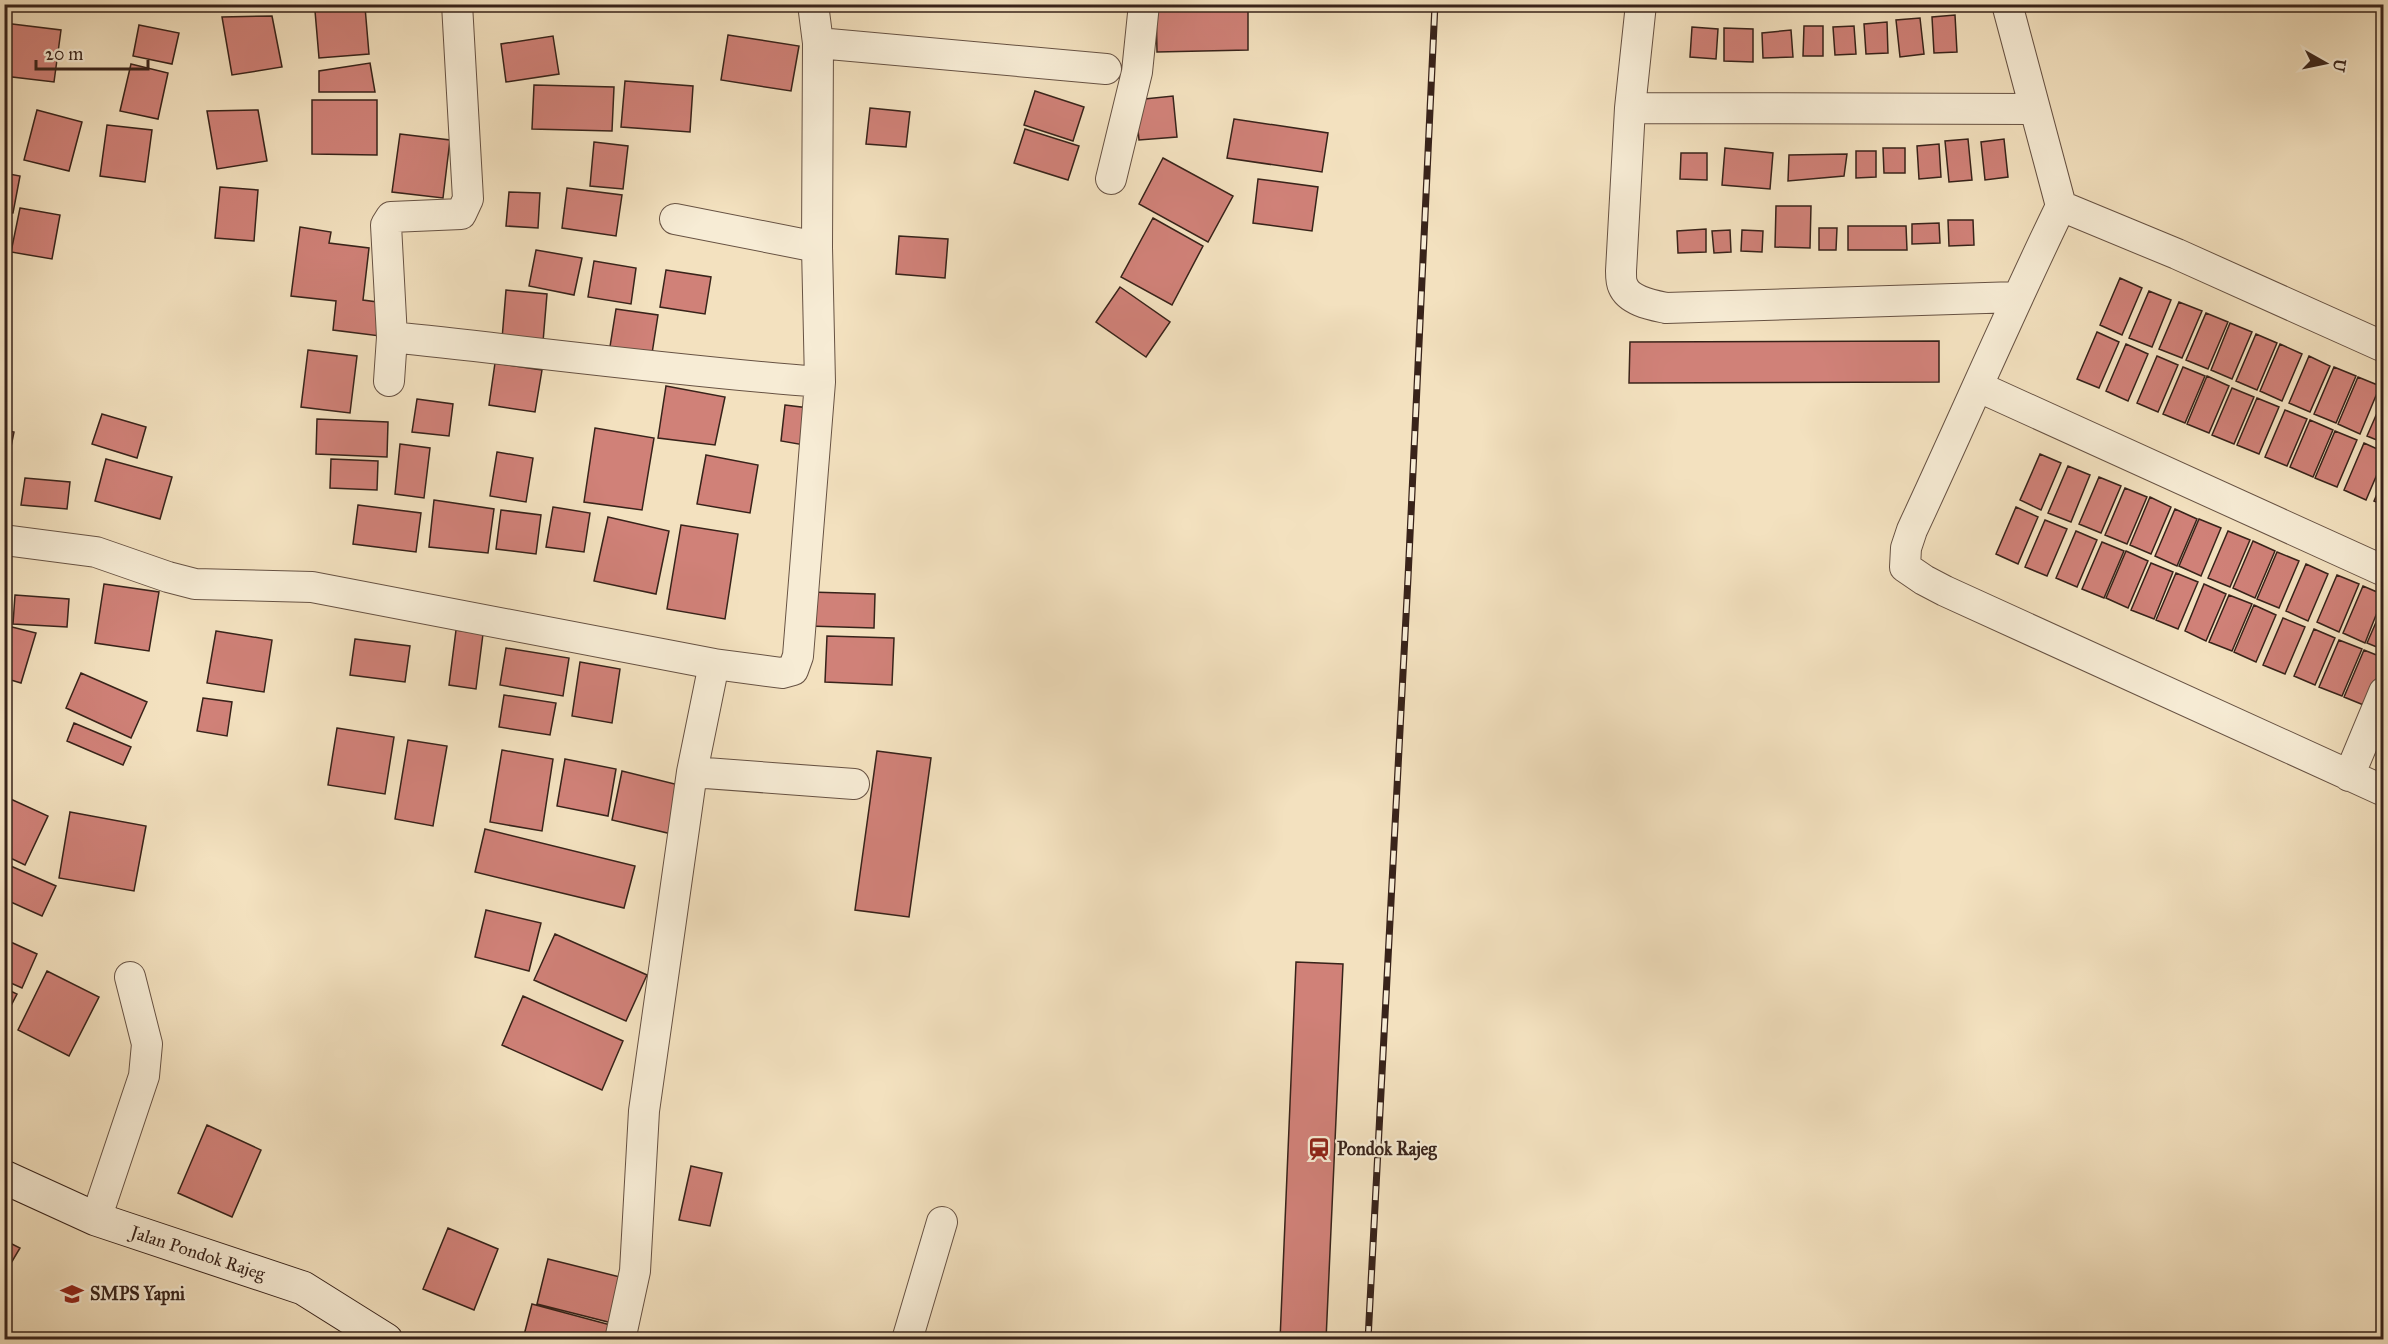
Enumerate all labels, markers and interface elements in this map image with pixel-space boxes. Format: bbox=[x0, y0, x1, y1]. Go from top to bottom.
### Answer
scale bar bbox=[36, 33, 148, 71]
north arrow bbox=[2295, 33, 2355, 93]
text: 20 m bbox=[45, 43, 83, 65]
text: U bbox=[2329, 58, 2350, 73]
station icon: Pondok Rajeg bbox=[1306, 1136, 1332, 1162]
place label: Pondok Rajeg bbox=[1337, 1138, 1437, 1161]
street label: Jalan Pondok Rajeg bbox=[126, 1220, 269, 1286]
school or university icon: SMPS Yapni bbox=[59, 1281, 85, 1307]
place label: SMPS Yapni bbox=[90, 1283, 186, 1306]

